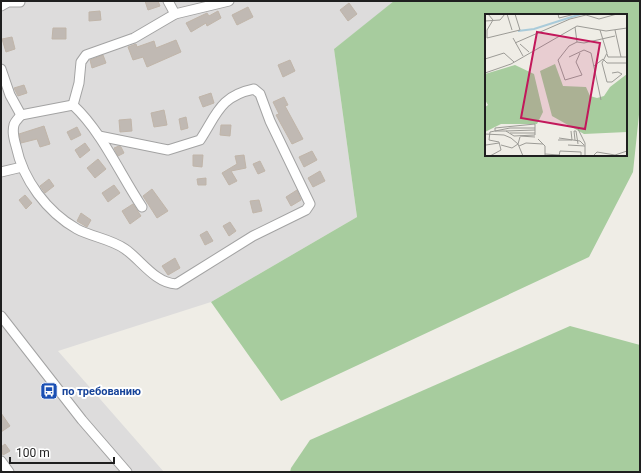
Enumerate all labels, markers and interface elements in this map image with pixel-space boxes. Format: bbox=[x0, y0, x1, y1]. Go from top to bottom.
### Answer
inset map bbox=[485, 14, 627, 156]
bus stop icon: по требованию bbox=[39, 381, 59, 401]
place label: по требованию bbox=[62, 385, 141, 398]
scale bar bbox=[10, 439, 114, 465]
text: 100 m bbox=[16, 446, 50, 460]

